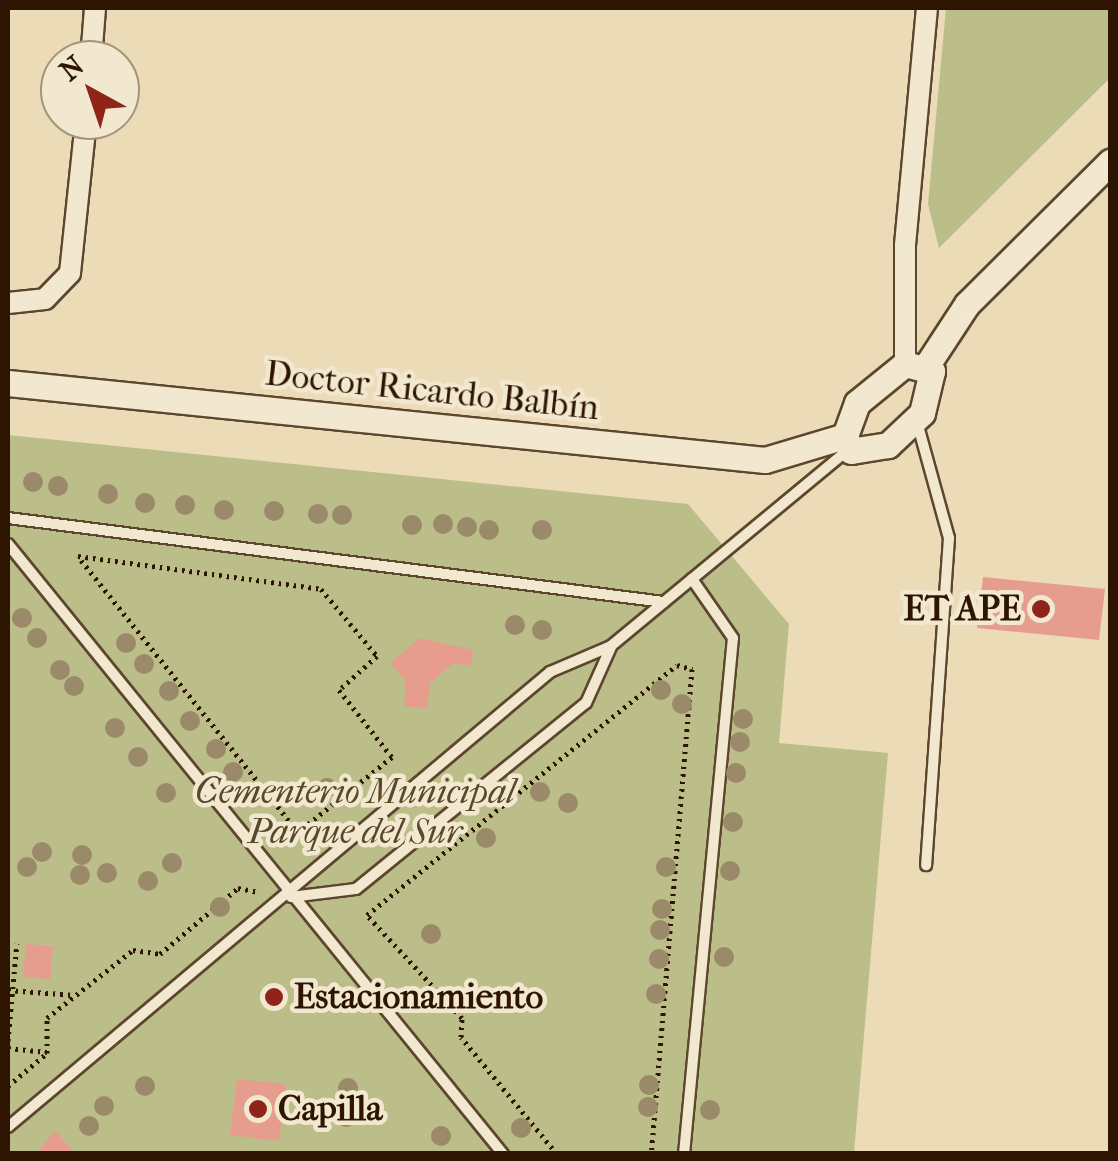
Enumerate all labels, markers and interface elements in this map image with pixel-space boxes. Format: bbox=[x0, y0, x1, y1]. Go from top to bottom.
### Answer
north arrow bbox=[40, 40, 140, 140]
text: N bbox=[53, 49, 90, 88]
street label: Doctor Ricardo Balbín bbox=[263, 353, 601, 429]
place label: ET APE bbox=[904, 588, 1021, 630]
marker: ET APE bbox=[1030, 598, 1052, 620]
park label: Cementerio Municipal Parque del Sur bbox=[195, 771, 515, 853]
place label: Estacionamiento bbox=[294, 976, 543, 1018]
marker: Estacionamiento bbox=[263, 986, 285, 1008]
place label: Capilla bbox=[278, 1088, 382, 1130]
marker: Capilla bbox=[247, 1098, 269, 1120]

